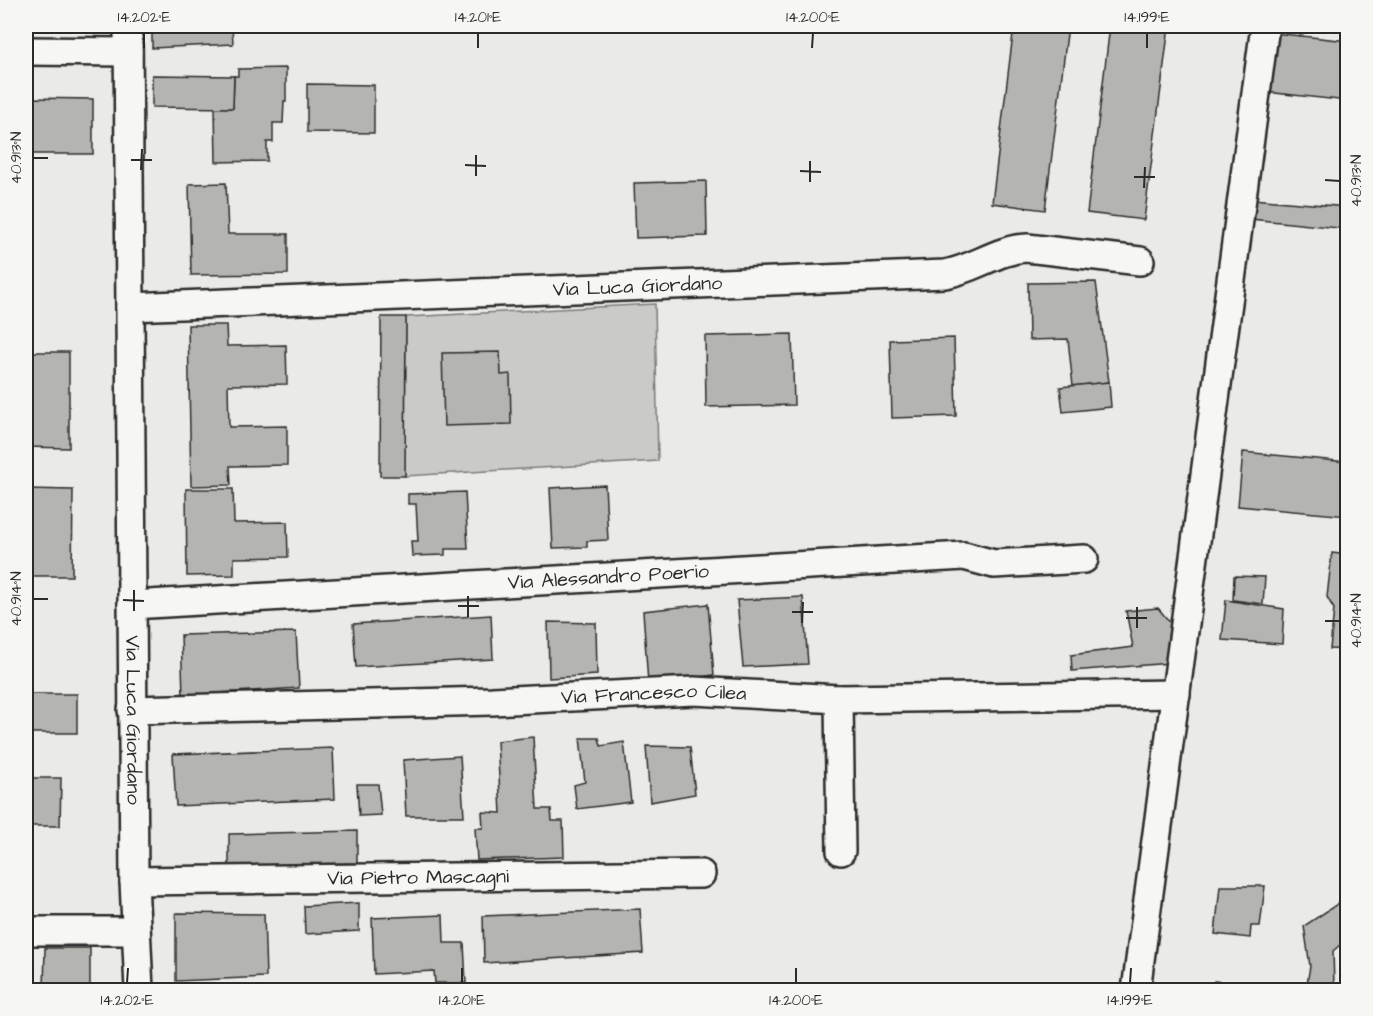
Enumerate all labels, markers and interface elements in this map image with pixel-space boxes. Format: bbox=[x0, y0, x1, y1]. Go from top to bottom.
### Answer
text: 14.202°E bbox=[117, 7, 171, 28]
text: 14.201°E bbox=[455, 7, 501, 28]
text: 14.200°E bbox=[786, 7, 840, 28]
text: 14.199°E bbox=[1124, 7, 1170, 28]
text: 40.913°N bbox=[6, 132, 27, 184]
text: 40.913°N bbox=[1346, 155, 1367, 207]
street label: Via Luca Giordano bbox=[552, 269, 723, 304]
street label: Via Alessandro Poerio bbox=[507, 557, 710, 597]
text: 40.914°N bbox=[6, 571, 27, 627]
text: 40.914°N bbox=[1346, 593, 1367, 649]
street label: Via Luca Giordano bbox=[118, 635, 147, 805]
street label: Via Francesco Cilea bbox=[560, 677, 747, 712]
street label: Via Pietro Mascagni bbox=[327, 862, 509, 893]
text: 14.202°E bbox=[100, 990, 154, 1011]
text: 14.201°E bbox=[439, 990, 485, 1011]
text: 14.200°E bbox=[769, 990, 823, 1011]
text: 14.199°E bbox=[1107, 990, 1153, 1011]

